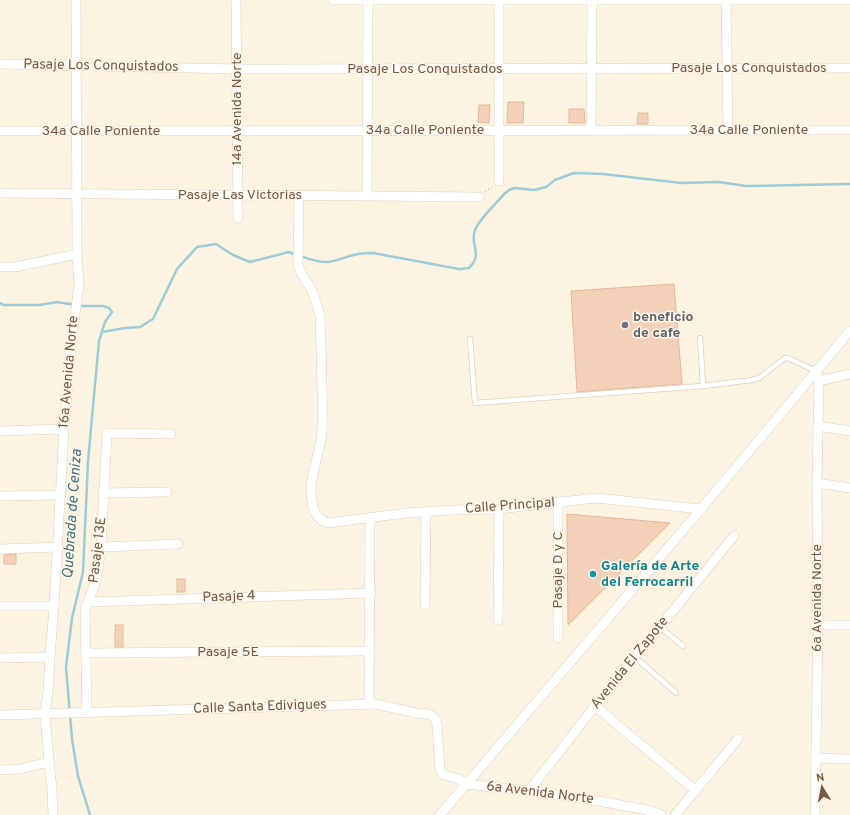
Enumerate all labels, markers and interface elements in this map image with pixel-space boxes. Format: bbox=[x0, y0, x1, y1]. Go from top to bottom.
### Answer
street label: 14a Avenida Norte bbox=[229, 52, 246, 166]
street label: Pasaje Los Conquistados bbox=[23, 56, 179, 76]
street label: Pasaje Los Conquistados bbox=[671, 60, 827, 77]
street label: Pasaje Los Conquistados bbox=[347, 61, 503, 78]
street label: 34a Calle Poniente bbox=[366, 122, 484, 139]
street label: 34a Calle Poniente bbox=[690, 122, 808, 139]
street label: 34a Calle Poniente bbox=[42, 123, 160, 140]
street label: Pasaje Las Victorias bbox=[178, 187, 302, 204]
place label: beneficio de cafe bbox=[633, 309, 694, 342]
street label: 16a Avenida Norte bbox=[56, 315, 82, 429]
marker: beneficio de cafe bbox=[620, 320, 630, 330]
water label: Quebrada de Ceniza bbox=[59, 448, 87, 579]
street label: Calle Principal bbox=[464, 494, 556, 518]
street label: Pasaje 13E bbox=[86, 516, 110, 584]
street label: Pasaje D y C bbox=[550, 531, 567, 609]
street label: 6a Avenida Norte bbox=[809, 544, 826, 652]
place label: Galería de Arte del Ferrocarril bbox=[601, 558, 700, 591]
marker: Galería de Arte del Ferrocarril bbox=[588, 569, 598, 579]
street label: Pasaje 4 bbox=[202, 588, 256, 606]
street label: Avenida El Zapote bbox=[588, 613, 672, 713]
street label: Pasaje 5E bbox=[197, 644, 259, 661]
street label: Calle Santa Edivigues bbox=[193, 696, 327, 718]
north arrow bbox=[802, 767, 842, 807]
text: N bbox=[815, 771, 826, 786]
street label: 6a Avenida Norte bbox=[485, 778, 595, 808]

